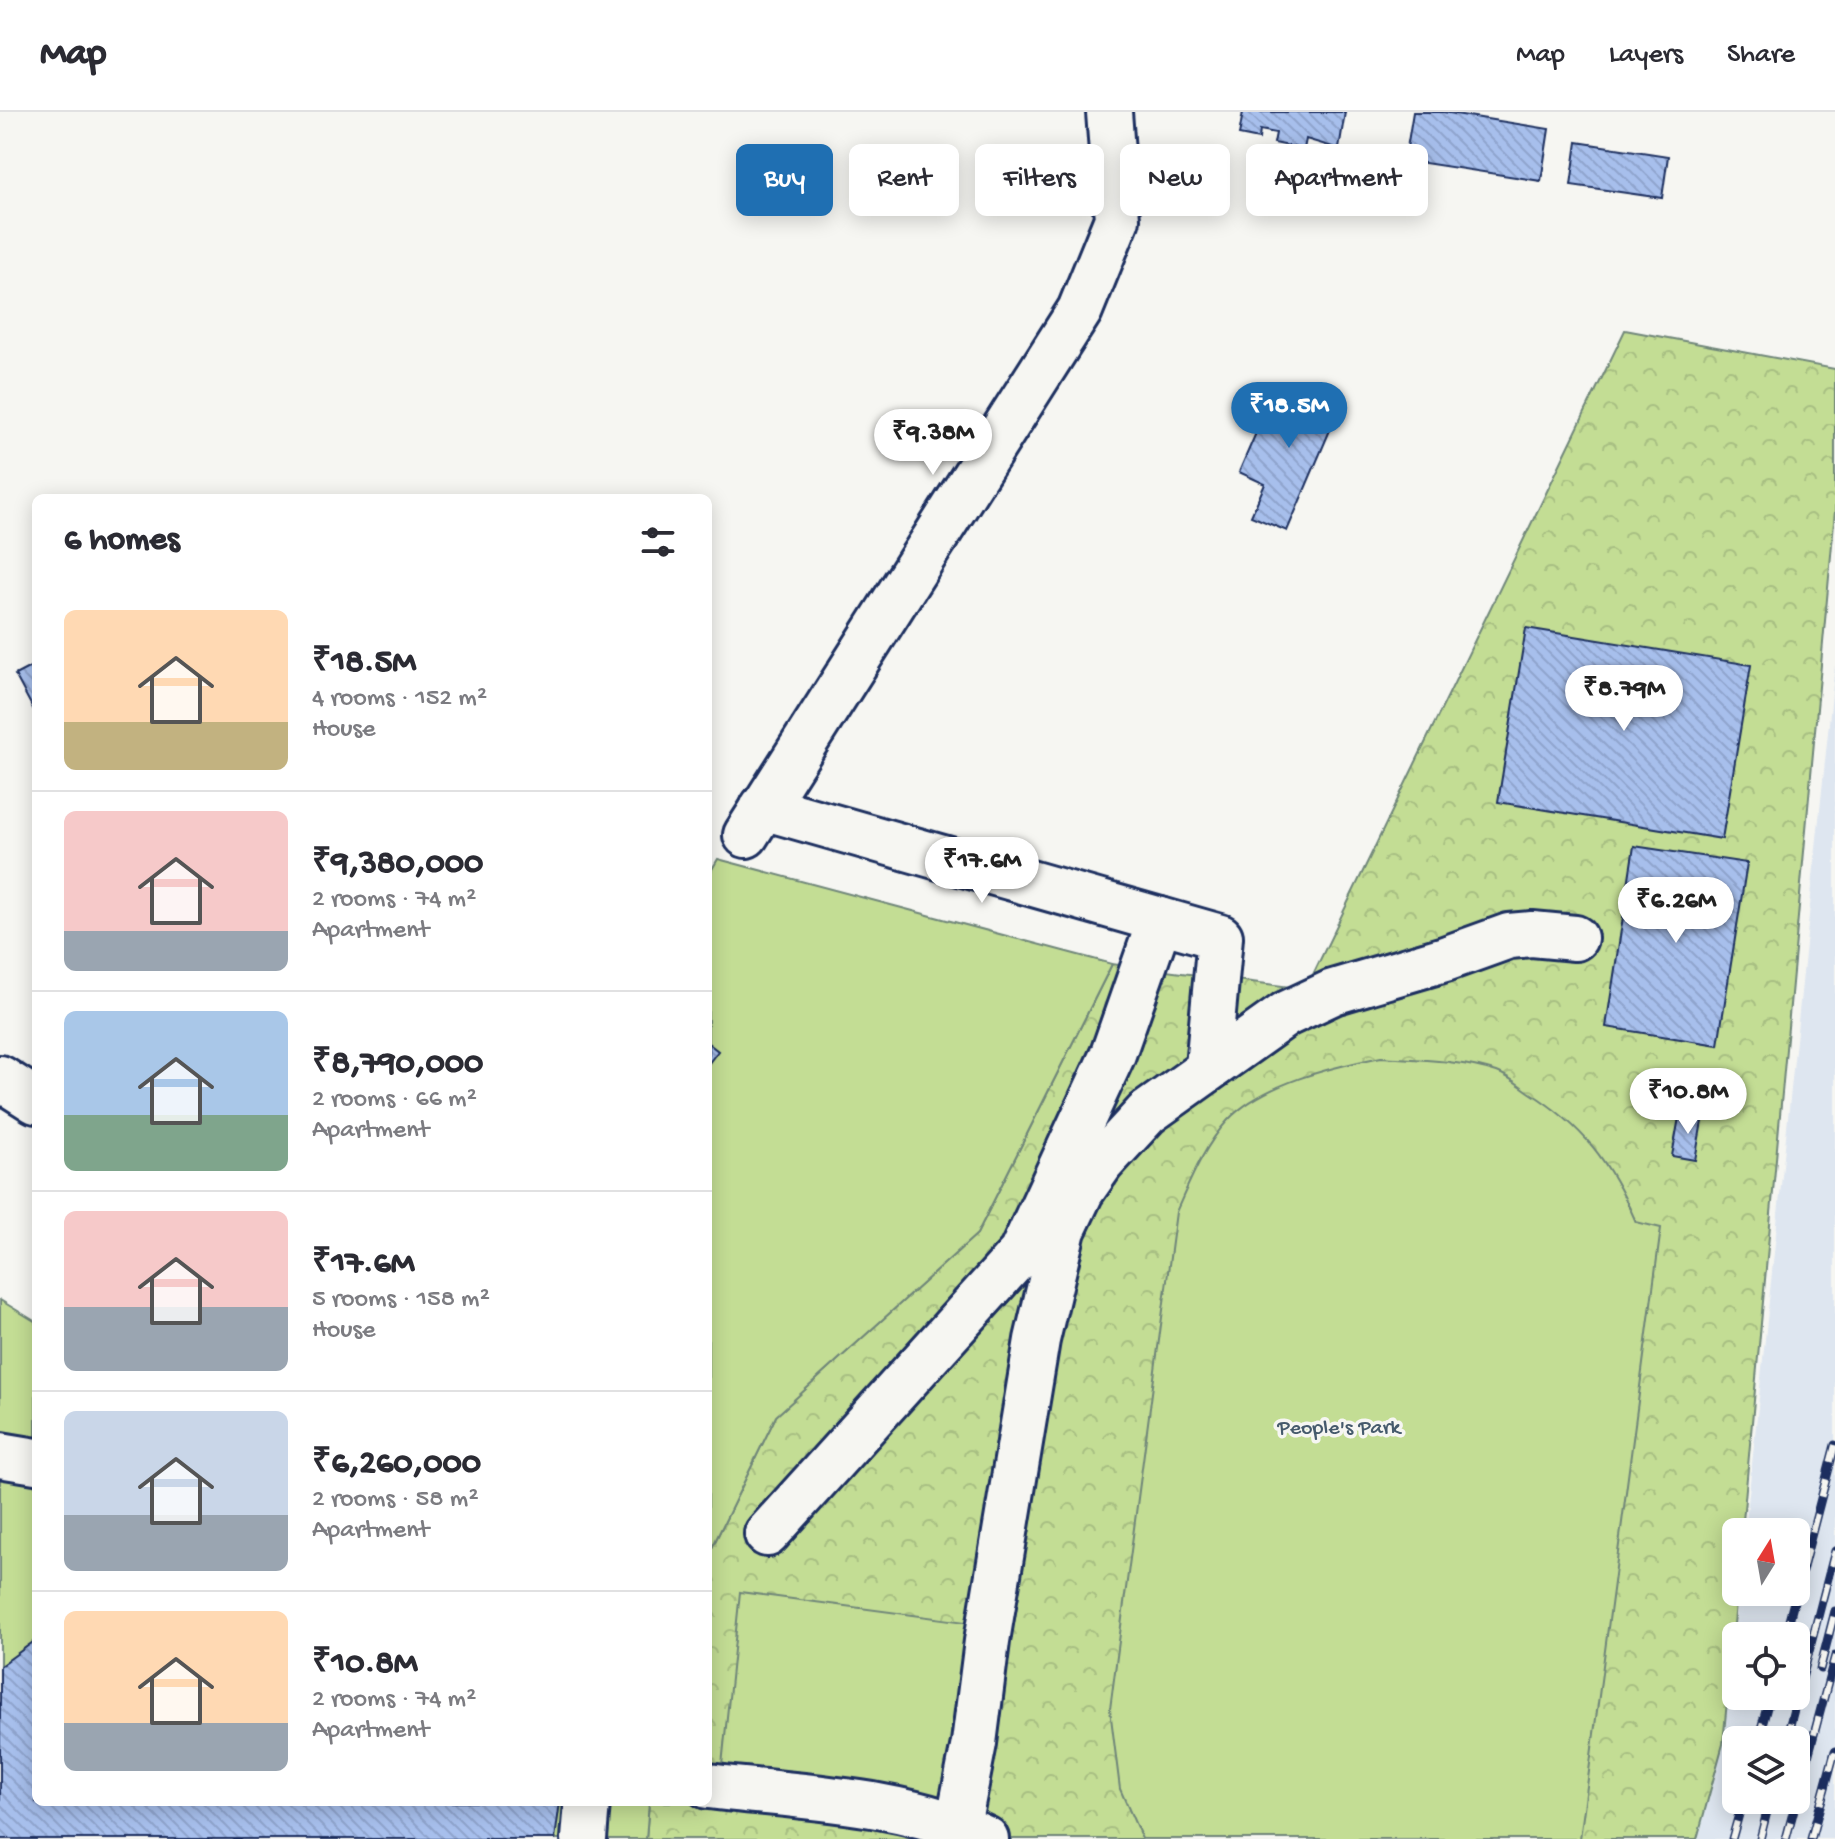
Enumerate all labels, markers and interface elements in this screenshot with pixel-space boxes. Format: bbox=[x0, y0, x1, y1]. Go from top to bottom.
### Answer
text: Map bbox=[40, 33, 106, 77]
text: Map bbox=[1516, 39, 1565, 72]
text: Layers bbox=[1609, 39, 1683, 72]
text: Share bbox=[1727, 39, 1795, 72]
chip: Buy bbox=[736, 144, 833, 216]
chip: Rent bbox=[849, 144, 959, 216]
chip: Filters bbox=[975, 144, 1104, 216]
chip: New bbox=[1120, 144, 1230, 216]
chip: Apartment bbox=[1246, 144, 1428, 216]
pin: ₹18.5M bbox=[1224, 382, 1354, 450]
text: ₹18.5M bbox=[1249, 392, 1329, 423]
pin: ₹9.38M bbox=[868, 409, 998, 477]
text: ₹9.38M bbox=[892, 419, 974, 450]
icon: filters bbox=[636, 520, 680, 564]
text: 6 homes bbox=[64, 522, 179, 562]
icon: home bbox=[128, 642, 224, 738]
text: ₹18.5M bbox=[312, 644, 416, 684]
pin: ₹8.79M bbox=[1559, 665, 1689, 733]
text: ₹8.79M bbox=[1583, 675, 1665, 706]
text: 4 rooms · 152 m² bbox=[312, 684, 487, 715]
text: House bbox=[312, 715, 376, 746]
pin: ₹17.6M bbox=[917, 837, 1047, 905]
icon: home bbox=[128, 843, 224, 939]
text: ₹9,380,000 bbox=[312, 845, 483, 885]
text: ₹17.6M bbox=[943, 847, 1021, 878]
pin: ₹6.26M bbox=[1611, 877, 1741, 945]
text: 2 rooms · 74 m² bbox=[312, 885, 476, 916]
text: ₹6.26M bbox=[1636, 887, 1716, 918]
text: Apartment bbox=[312, 916, 429, 947]
icon: home bbox=[128, 1043, 224, 1139]
text: ₹8,790,000 bbox=[312, 1045, 483, 1085]
pin: ₹10.8M bbox=[1623, 1068, 1753, 1136]
text: ₹10.8M bbox=[1648, 1078, 1728, 1109]
text: 2 rooms · 66 m² bbox=[312, 1085, 477, 1116]
text: Apartment bbox=[312, 1116, 429, 1147]
icon: home bbox=[128, 1243, 224, 1339]
text: ₹17.6M bbox=[312, 1245, 414, 1285]
text: 5 rooms · 158 m² bbox=[312, 1285, 490, 1316]
text: House bbox=[312, 1316, 376, 1347]
park label: People's Park bbox=[1277, 1416, 1403, 1442]
icon: home bbox=[128, 1443, 224, 1539]
text: ₹6,260,000 bbox=[312, 1445, 481, 1485]
text: 2 rooms · 58 m² bbox=[312, 1485, 478, 1516]
text: Apartment bbox=[312, 1516, 429, 1547]
north arrow bbox=[1722, 1518, 1810, 1606]
map controls bbox=[1722, 1518, 1810, 1814]
button: locate bbox=[1722, 1622, 1810, 1710]
icon: home bbox=[128, 1643, 224, 1739]
text: ₹10.8M bbox=[312, 1645, 417, 1685]
text: 2 rooms · 74 m² bbox=[312, 1685, 476, 1716]
text: Apartment bbox=[312, 1716, 429, 1747]
button: layers bbox=[1722, 1726, 1810, 1814]

